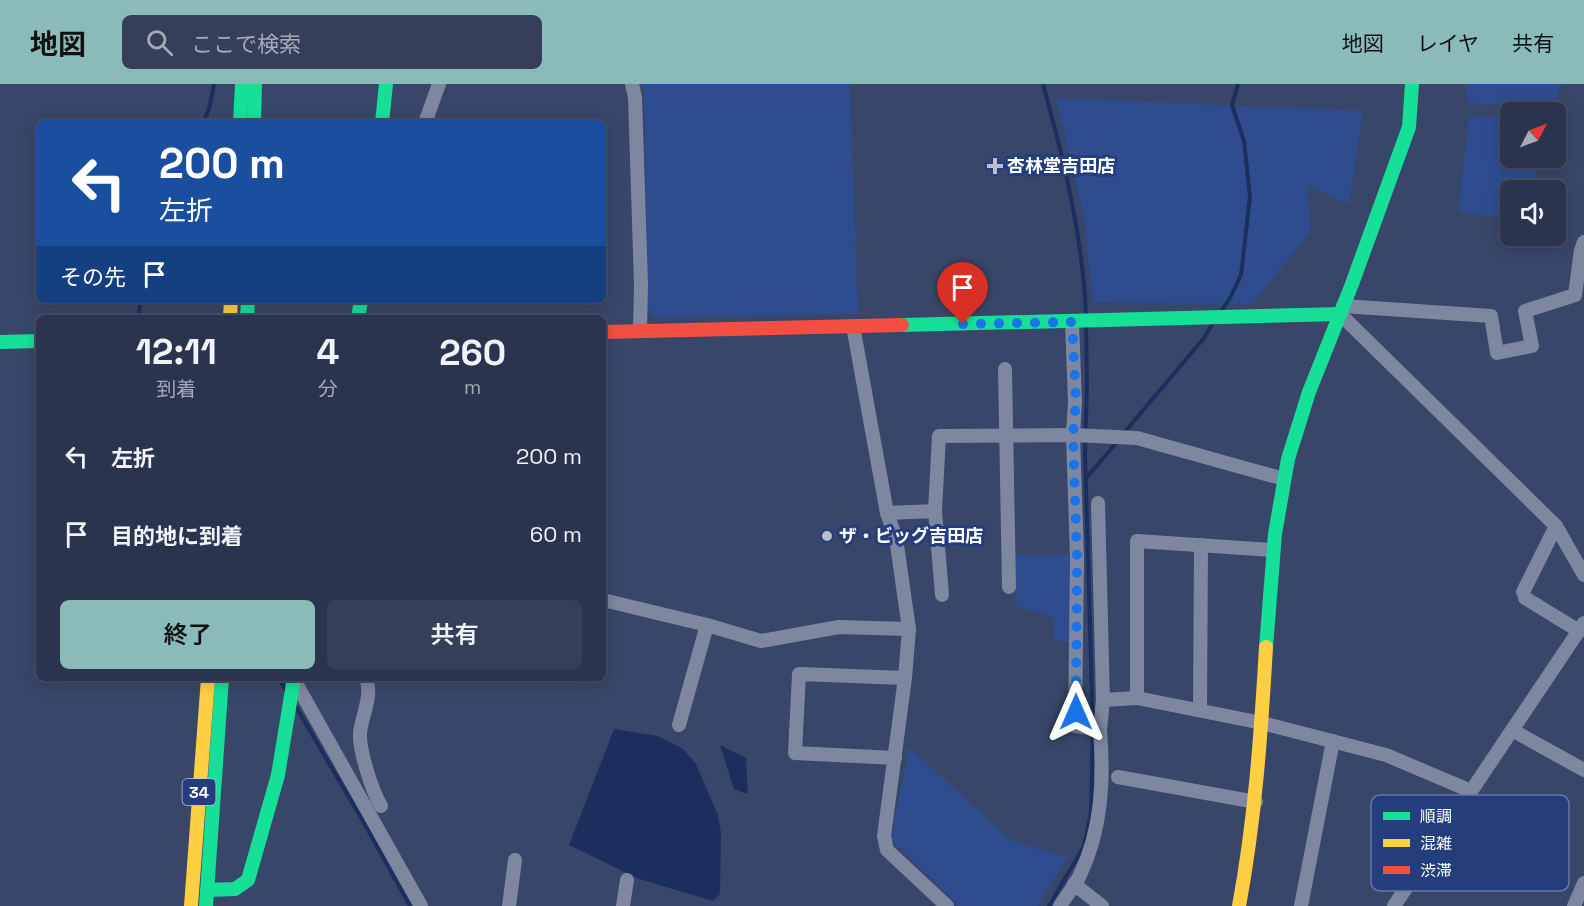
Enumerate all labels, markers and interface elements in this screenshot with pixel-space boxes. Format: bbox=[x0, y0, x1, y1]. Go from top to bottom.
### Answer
search box bbox=[122, 15, 542, 69]
text: 地図 bbox=[30, 26, 86, 62]
icon: search bbox=[143, 26, 176, 59]
text: ここで検索 bbox=[191, 30, 301, 58]
text: 地図 bbox=[1342, 30, 1384, 57]
text: レイヤ bbox=[1417, 30, 1479, 57]
text: 共有 bbox=[1512, 30, 1554, 57]
north arrow bbox=[1500, 102, 1566, 168]
map controls bbox=[1500, 102, 1566, 246]
text: 200 m bbox=[159, 137, 285, 190]
icon: left bbox=[60, 144, 138, 222]
place label: 杏林堂吉田店 bbox=[1007, 154, 1115, 177]
marker: 杏林堂吉田店 bbox=[988, 159, 1002, 173]
button: sound bbox=[1500, 180, 1566, 246]
text: 左折 bbox=[159, 193, 213, 228]
icon: arrive bbox=[138, 258, 171, 291]
pin bbox=[937, 262, 988, 324]
text: その先 bbox=[60, 263, 126, 291]
icon: arrive bbox=[946, 271, 979, 304]
text: 12:11 bbox=[136, 329, 217, 375]
text: 4 bbox=[317, 329, 339, 375]
text: 260 bbox=[439, 330, 506, 376]
text: m bbox=[464, 374, 481, 400]
text: 到着 bbox=[156, 376, 196, 402]
text: 分 bbox=[318, 376, 338, 402]
icon: left bbox=[60, 440, 93, 473]
text: 200 m bbox=[516, 442, 582, 470]
text: 左折 bbox=[111, 444, 155, 472]
icon: arrive bbox=[60, 518, 93, 551]
text: 60 m bbox=[530, 520, 582, 548]
text: 目的地に到着 bbox=[111, 522, 243, 550]
place label: ザ・ビッグ吉田店 bbox=[839, 524, 983, 547]
marker: ザ・ビッグ吉田店 bbox=[820, 529, 834, 543]
button: 終了 bbox=[60, 600, 315, 669]
button: 共有 bbox=[327, 600, 582, 669]
position arrow bbox=[1044, 680, 1108, 744]
road number: 34 bbox=[182, 779, 216, 805]
legend bbox=[1371, 795, 1569, 891]
text: 順調 bbox=[1420, 806, 1452, 827]
text: 混雑 bbox=[1420, 833, 1452, 854]
text: 渋滞 bbox=[1420, 860, 1452, 881]

